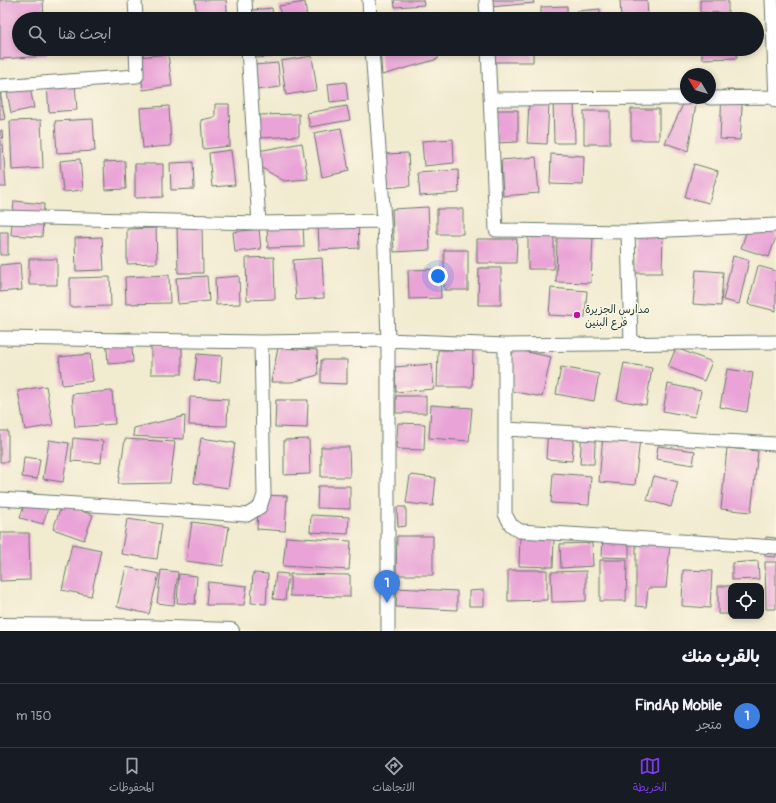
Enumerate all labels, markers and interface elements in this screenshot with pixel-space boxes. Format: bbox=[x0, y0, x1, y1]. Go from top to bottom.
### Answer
search box bbox=[12, 12, 764, 56]
icon: search bbox=[26, 23, 48, 45]
text: ابحث هنا bbox=[58, 25, 111, 44]
north arrow bbox=[680, 68, 716, 104]
your location bbox=[428, 266, 448, 286]
place label: مدارس الجزيرة فرع البنين bbox=[585, 303, 650, 331]
marker: مدارس الجزيرة فرع البنين bbox=[572, 310, 582, 320]
pin: 1 bbox=[374, 570, 400, 603]
map controls bbox=[728, 583, 764, 619]
button: locate bbox=[728, 583, 764, 619]
text: بالقرب منك bbox=[682, 646, 760, 667]
text: FindAp Mobile bbox=[635, 696, 722, 715]
text: 150 m bbox=[16, 708, 51, 724]
text: 1 bbox=[744, 708, 750, 724]
text: متجر bbox=[697, 717, 722, 733]
tab: المحفوظات bbox=[109, 755, 154, 797]
tab: الاتجاهات bbox=[372, 755, 415, 797]
tab: الخريطة bbox=[633, 755, 667, 797]

